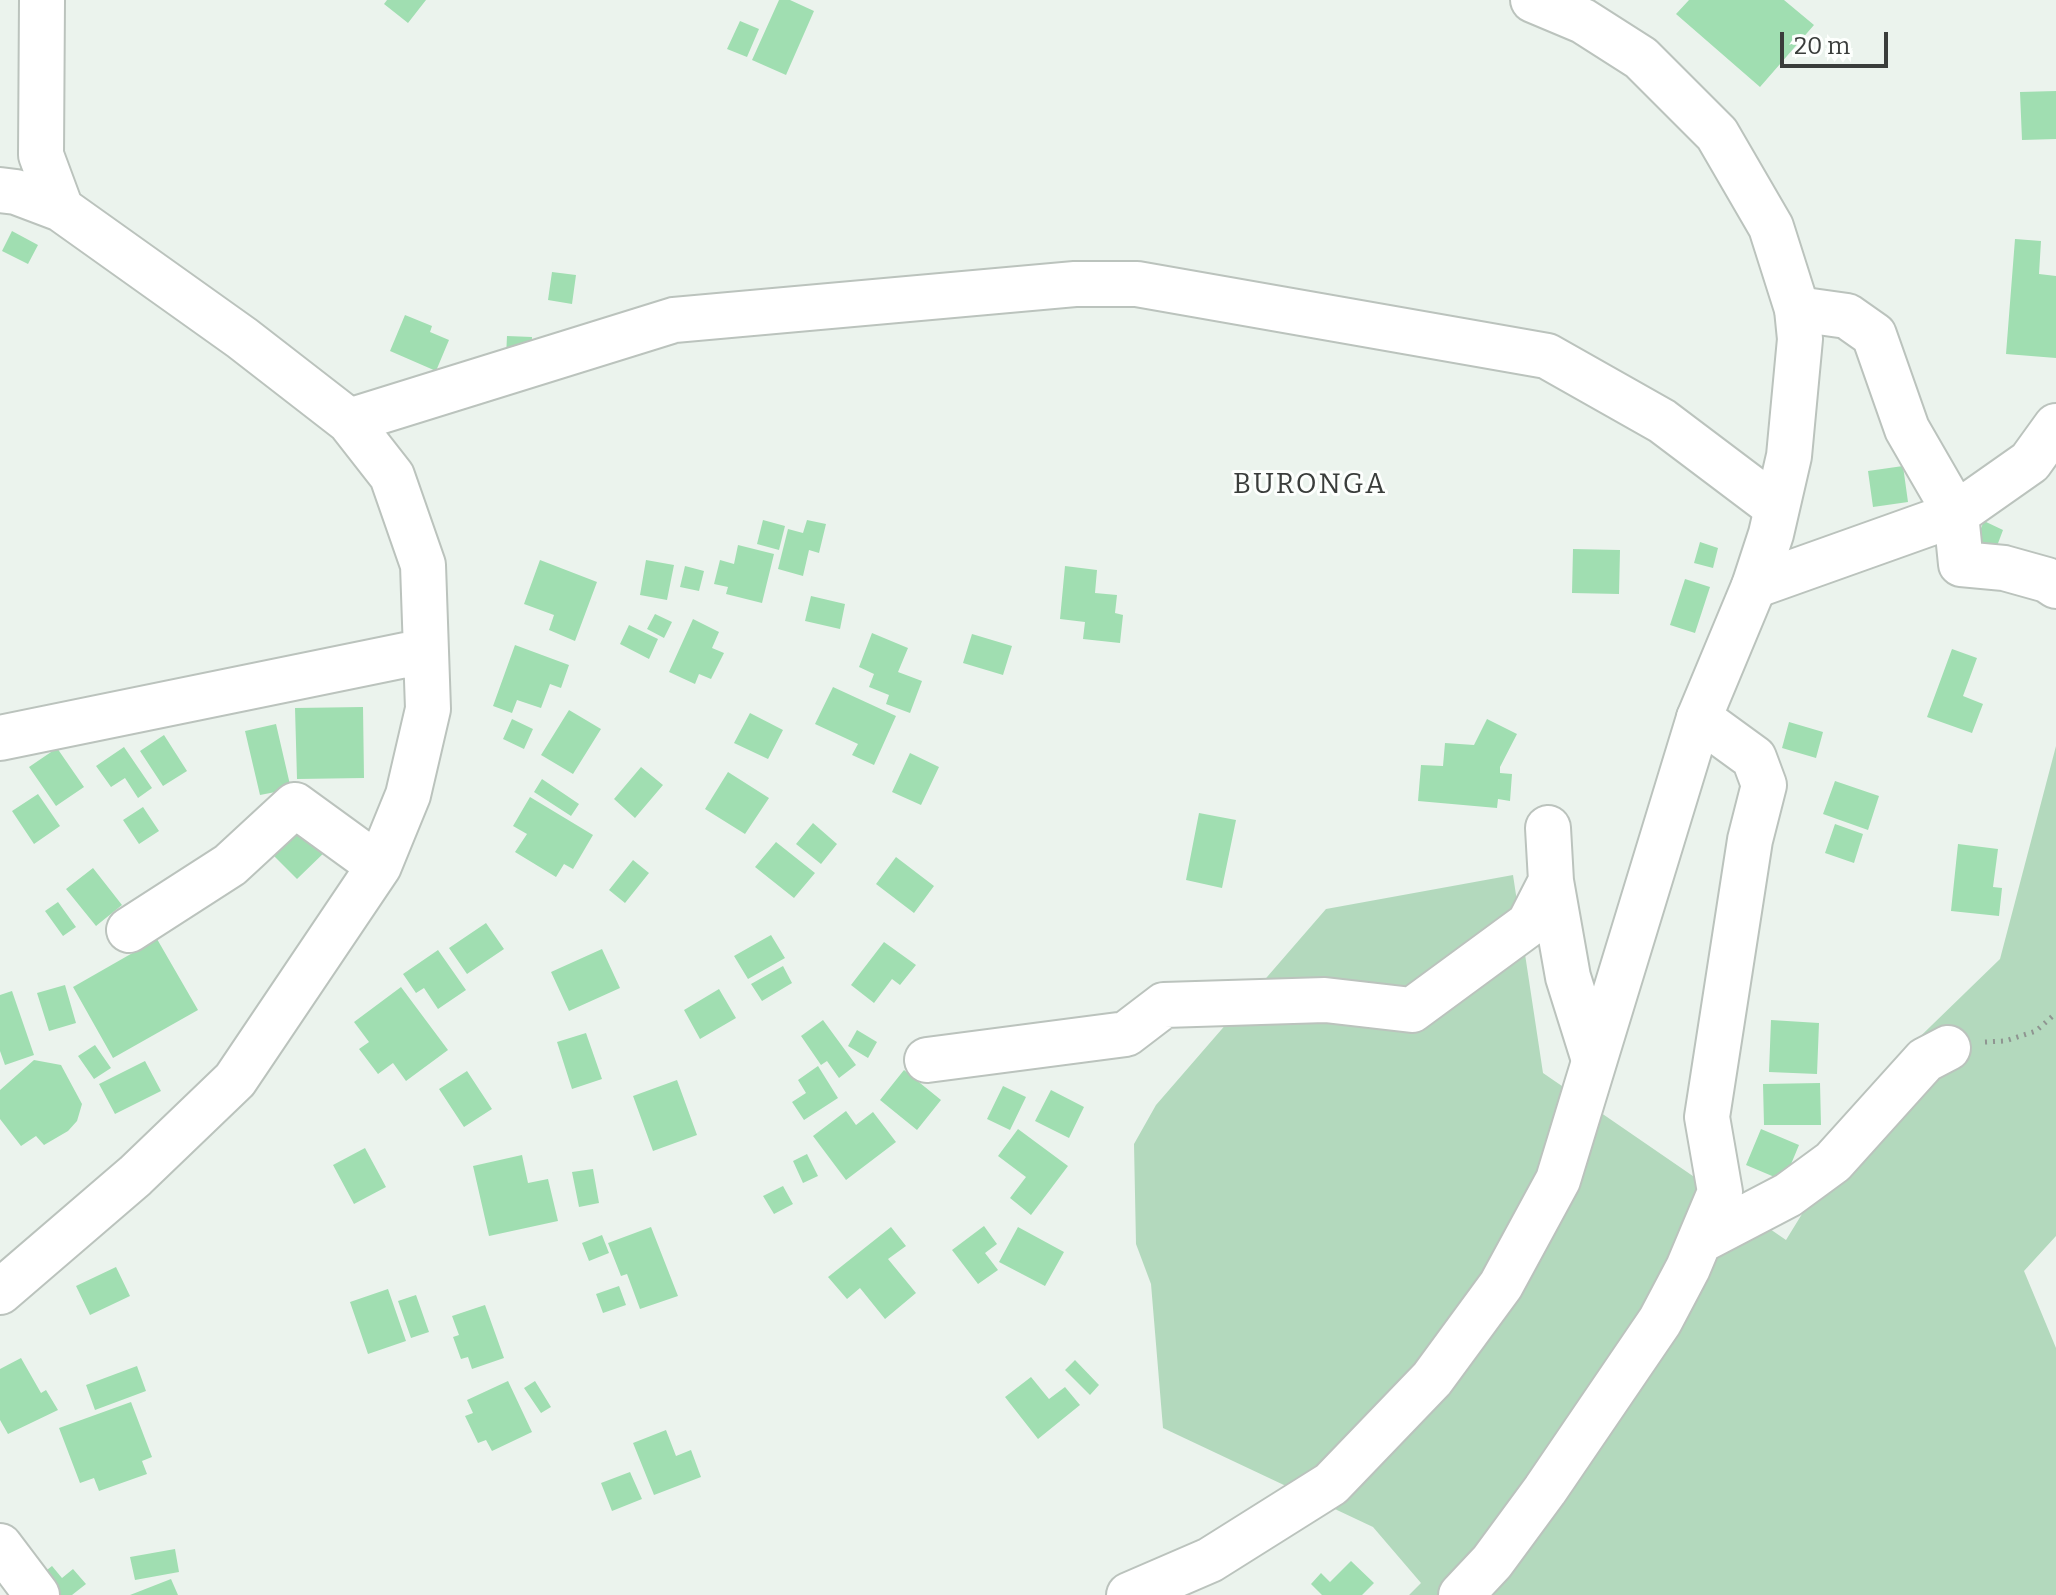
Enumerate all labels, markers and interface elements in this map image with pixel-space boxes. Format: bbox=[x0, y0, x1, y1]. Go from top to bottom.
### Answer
scale bar bbox=[1784, 16, 1892, 66]
text: 20 m bbox=[1794, 32, 1850, 60]
district label: BURONGA bbox=[1233, 468, 1387, 502]

